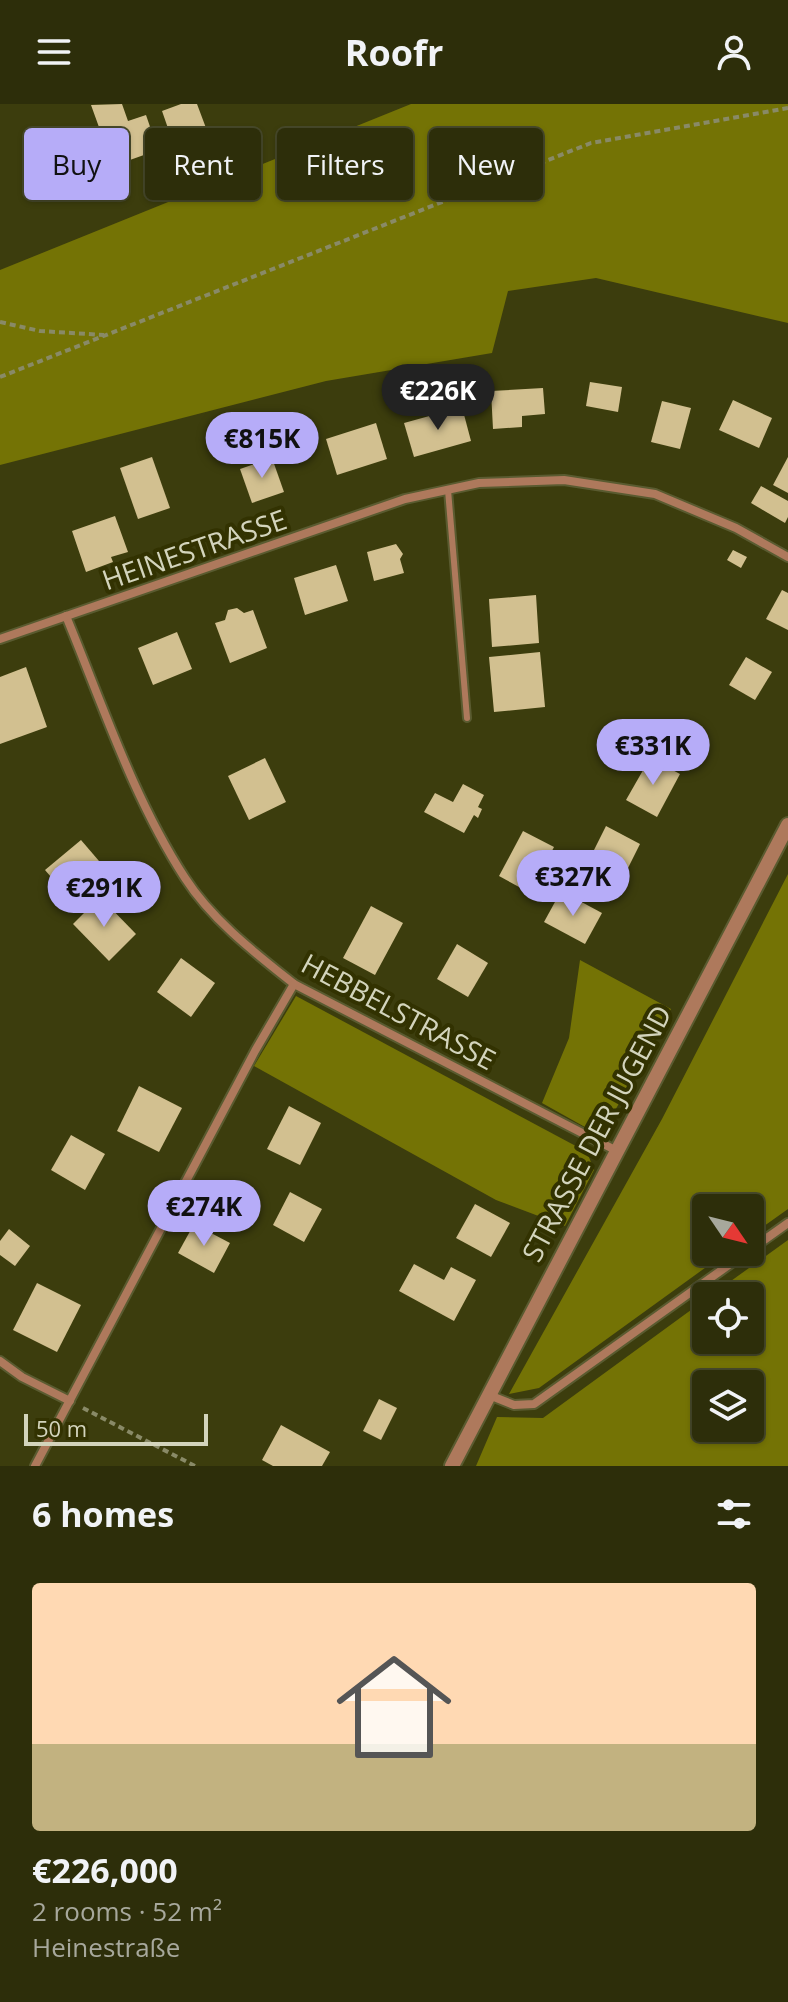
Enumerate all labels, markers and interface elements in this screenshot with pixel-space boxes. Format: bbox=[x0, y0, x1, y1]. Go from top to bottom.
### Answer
text: Roofr bbox=[345, 28, 443, 77]
icon: menu bbox=[32, 30, 76, 74]
icon: person bbox=[712, 30, 756, 74]
chip: Buy bbox=[24, 128, 129, 200]
chip: Rent bbox=[145, 128, 261, 200]
chip: Filters bbox=[277, 128, 413, 200]
chip: New bbox=[429, 128, 543, 200]
pin: €226K bbox=[382, 364, 494, 432]
text: €226K bbox=[400, 372, 476, 408]
pin: €815K bbox=[206, 412, 318, 480]
text: €815K bbox=[224, 420, 300, 456]
street label: HEINESTRASSE bbox=[97, 500, 291, 598]
pin: €331K bbox=[597, 719, 709, 787]
text: €331K bbox=[615, 727, 691, 763]
pin: €327K bbox=[517, 850, 629, 918]
text: €327K bbox=[535, 858, 611, 894]
pin: €291K bbox=[48, 861, 160, 929]
text: €291K bbox=[66, 869, 142, 905]
street label: HEBBELSTRASSE bbox=[295, 944, 503, 1078]
street label: STRASSE DER JUGEND bbox=[512, 998, 680, 1268]
pin: €274K bbox=[148, 1180, 260, 1248]
text: €274K bbox=[166, 1188, 242, 1224]
north arrow bbox=[692, 1194, 764, 1266]
map controls bbox=[692, 1194, 764, 1442]
button: locate bbox=[692, 1282, 764, 1354]
button: layers bbox=[692, 1370, 764, 1442]
scale bar bbox=[24, 1410, 208, 1446]
text: 50 m bbox=[36, 1413, 87, 1443]
text: 6 homes bbox=[32, 1491, 174, 1537]
icon: filters bbox=[712, 1492, 756, 1536]
icon: home bbox=[322, 1635, 466, 1779]
text: €226,000 bbox=[32, 1847, 178, 1893]
text: 2 rooms · 52 m² bbox=[32, 1893, 222, 1929]
text: Heinestraße bbox=[32, 1929, 180, 1965]

